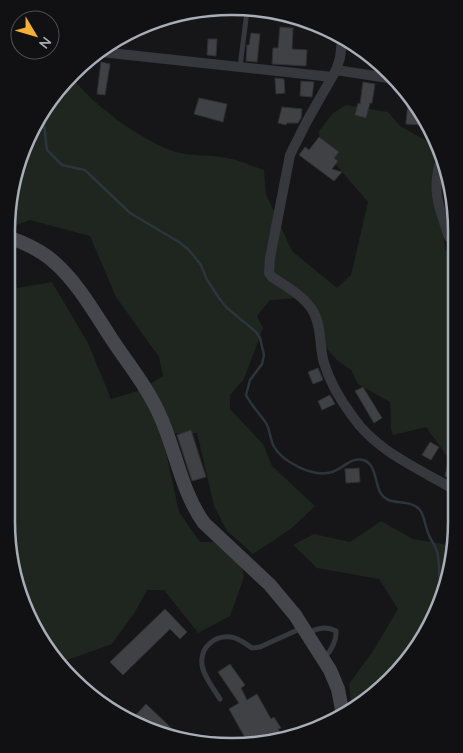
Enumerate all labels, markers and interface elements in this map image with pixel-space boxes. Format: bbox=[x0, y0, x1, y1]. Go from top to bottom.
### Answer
north arrow bbox=[10, 10, 60, 60]
text: N bbox=[35, 33, 56, 53]

